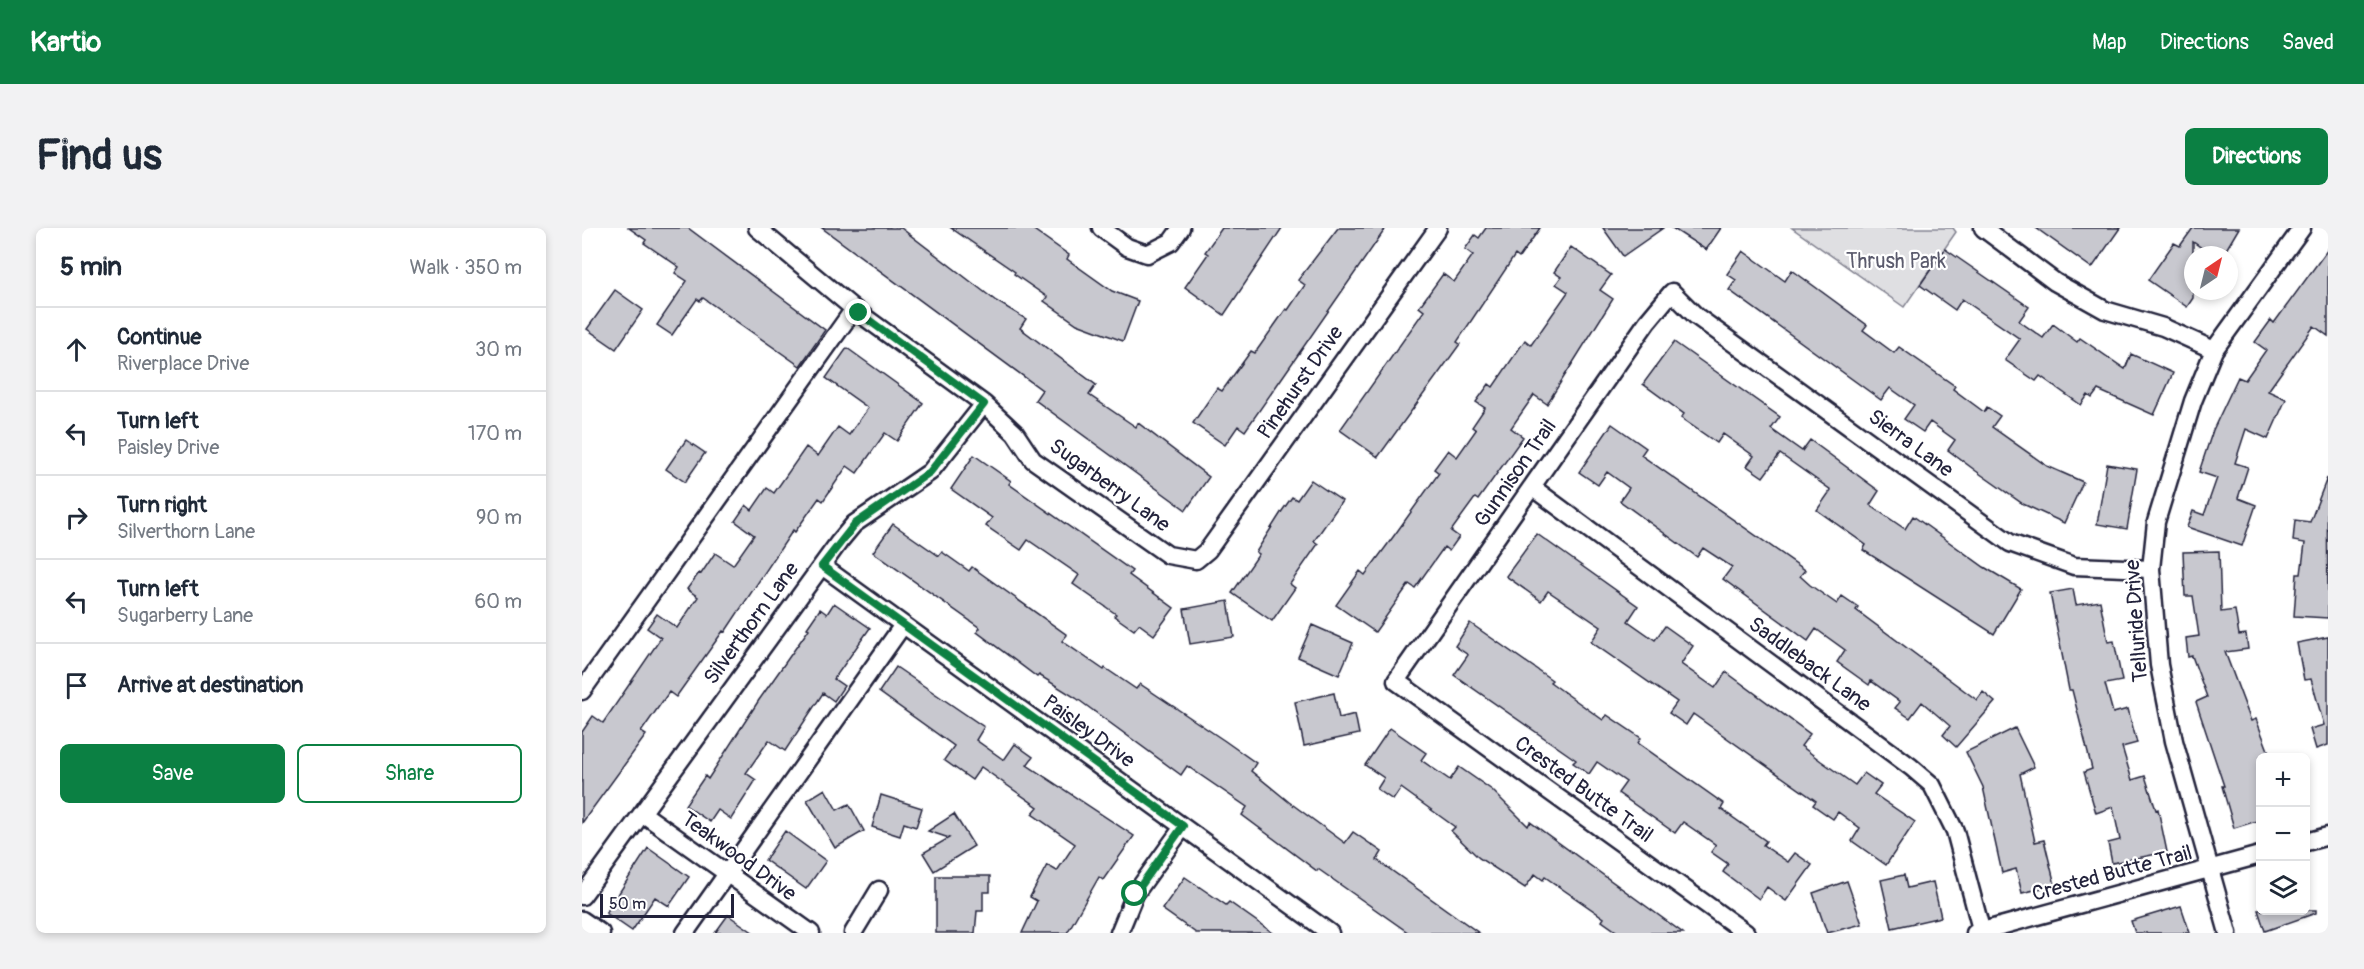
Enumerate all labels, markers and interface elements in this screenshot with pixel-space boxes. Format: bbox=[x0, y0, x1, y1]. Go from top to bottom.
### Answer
text: Kartio bbox=[30, 25, 101, 60]
text: Map bbox=[2092, 29, 2127, 56]
text: Directions bbox=[2160, 29, 2249, 56]
text: Saved bbox=[2282, 29, 2334, 56]
button: Directions bbox=[2185, 128, 2328, 185]
text: Find us bbox=[36, 130, 162, 182]
north arrow bbox=[2184, 246, 2238, 300]
park label: Thrush Park bbox=[1846, 248, 1946, 275]
text: 5 min bbox=[60, 251, 122, 283]
text: Walk · 350 m bbox=[410, 255, 522, 280]
route end bbox=[845, 299, 871, 325]
street label: Pinehurst Drive bbox=[1251, 320, 1350, 444]
text: Continue bbox=[117, 323, 201, 351]
icon: ahead bbox=[60, 333, 93, 366]
text: 30 m bbox=[475, 337, 522, 362]
text: Riverplace Drive bbox=[117, 351, 249, 376]
street label: Sierra Lane bbox=[1863, 403, 1959, 484]
text: Turn left bbox=[117, 407, 199, 435]
street label: Gunnison Trail bbox=[1468, 414, 1563, 533]
icon: left bbox=[60, 417, 93, 450]
text: 170 m bbox=[468, 421, 522, 446]
street label: Sugarberry Lane bbox=[1044, 432, 1176, 539]
text: Paisley Drive bbox=[117, 435, 219, 460]
text: Turn right bbox=[117, 491, 207, 519]
icon: right bbox=[60, 501, 93, 534]
text: 90 m bbox=[476, 505, 522, 530]
text: Silverthorn Lane bbox=[117, 519, 255, 544]
street label: Silverthorn Lane bbox=[698, 556, 805, 690]
street label: Telluride Drive bbox=[2119, 558, 2154, 683]
text: Turn left bbox=[117, 575, 199, 603]
icon: left bbox=[60, 585, 93, 618]
text: 60 m bbox=[475, 589, 522, 614]
text: Sugarberry Lane bbox=[117, 603, 253, 628]
street label: Saddleback Lane bbox=[1743, 611, 1877, 718]
icon: arrive bbox=[60, 669, 93, 702]
text: Arrive at destination bbox=[117, 671, 303, 699]
street label: Paisley Drive bbox=[1037, 689, 1141, 774]
street label: Crested Butte Trail bbox=[1509, 730, 1658, 849]
button: Save bbox=[60, 744, 285, 803]
button: Share bbox=[297, 744, 522, 803]
map controls bbox=[2256, 753, 2310, 915]
button: + bbox=[2256, 753, 2310, 807]
street label: Teakwood Drive bbox=[676, 806, 802, 908]
button: − bbox=[2256, 807, 2310, 861]
street label: Crested Butte Trail bbox=[2029, 839, 2195, 908]
button: layers bbox=[2256, 861, 2310, 915]
route start bbox=[1121, 880, 1147, 906]
scale bar bbox=[600, 891, 734, 918]
text: 50 m bbox=[609, 894, 646, 914]

